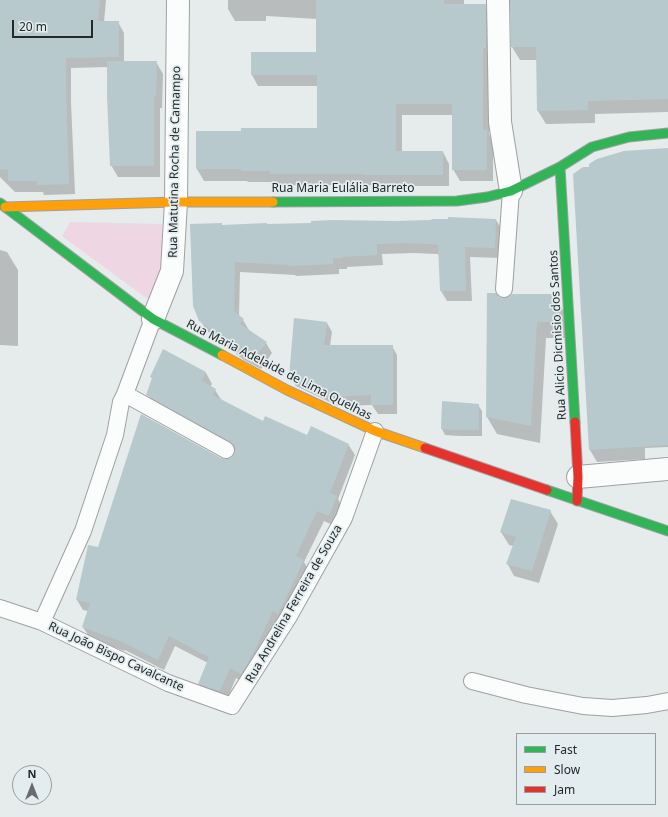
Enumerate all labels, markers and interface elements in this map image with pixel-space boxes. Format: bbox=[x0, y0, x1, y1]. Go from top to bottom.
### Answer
scale bar bbox=[14, 12, 95, 38]
text: 20 m bbox=[19, 18, 47, 35]
street label: Rua Matutina Rocha de Camampo bbox=[166, 66, 184, 258]
street label: Rua Maria Eulália Barreto bbox=[272, 182, 414, 196]
street label: Rua Alicio Dicmisio dos Santos bbox=[546, 249, 570, 421]
street label: Rua Maria Adelaide de Lima Quelhas bbox=[184, 317, 374, 423]
street label: Rua Andrelina Ferreira de Souza bbox=[243, 522, 345, 686]
street label: Rua João Bispo Cavalcante bbox=[46, 619, 186, 695]
legend bbox=[516, 733, 656, 805]
text: Fast bbox=[554, 741, 577, 758]
text: Slow bbox=[554, 761, 580, 778]
north arrow bbox=[12, 765, 52, 805]
text: N bbox=[28, 766, 36, 781]
text: Jam bbox=[554, 781, 575, 798]

